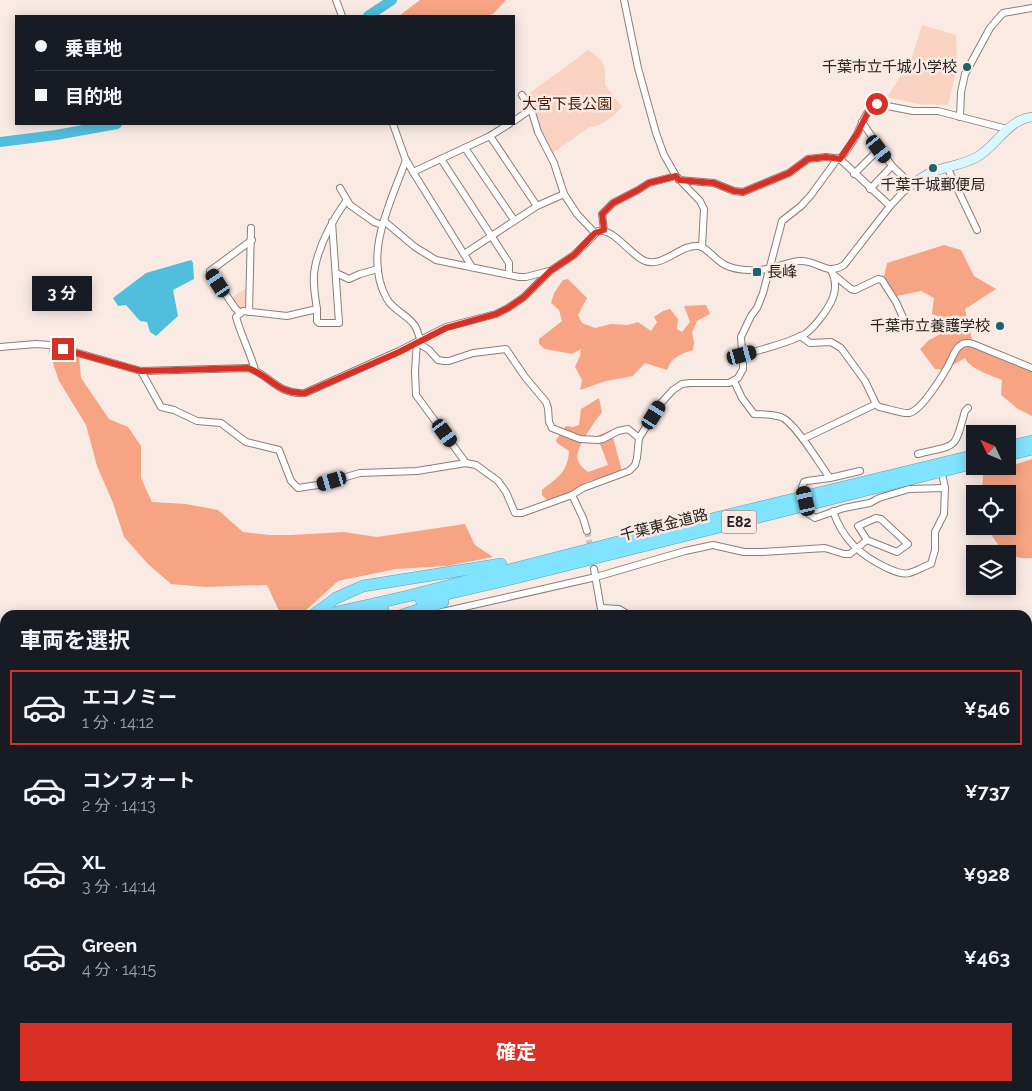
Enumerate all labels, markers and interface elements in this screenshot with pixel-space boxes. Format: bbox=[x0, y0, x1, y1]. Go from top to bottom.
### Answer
text: 乗車地 bbox=[65, 37, 122, 59]
place label: 千葉市立千城小学校 bbox=[822, 58, 957, 76]
marker: 千葉市立千城小学校 bbox=[961, 61, 973, 73]
text: 目的地 bbox=[65, 85, 122, 107]
route start bbox=[866, 93, 888, 115]
park label: 大宮下長公園 bbox=[522, 95, 612, 113]
car bbox=[863, 133, 894, 165]
marker: 千葉千城郵便局 bbox=[927, 162, 939, 174]
place label: 千葉千城郵便局 bbox=[880, 176, 986, 194]
place label: 長峰 bbox=[767, 263, 797, 281]
car bbox=[203, 266, 232, 300]
marker: 長峰 bbox=[751, 266, 763, 278]
callout: 3 分 bbox=[33, 276, 93, 312]
text: 3 分 bbox=[48, 284, 76, 303]
place label: 千葉市立養護学校 bbox=[870, 317, 990, 335]
marker: 千葉市立養護学校 bbox=[994, 320, 1006, 332]
route end bbox=[52, 338, 74, 360]
car bbox=[725, 344, 758, 366]
car bbox=[639, 398, 668, 432]
car bbox=[430, 416, 459, 450]
north arrow bbox=[966, 425, 1016, 475]
map controls bbox=[966, 425, 1016, 595]
car bbox=[315, 470, 348, 492]
car bbox=[795, 485, 816, 517]
button: locate bbox=[966, 485, 1016, 535]
street label: 千葉東金道路 bbox=[618, 505, 710, 545]
road number: E82 bbox=[722, 511, 756, 534]
button: layers bbox=[966, 545, 1016, 595]
text: 車両を選択 bbox=[20, 627, 130, 653]
icon: car bbox=[22, 685, 67, 730]
text: エコノミー bbox=[82, 686, 177, 708]
text: ¥546 bbox=[964, 697, 1010, 719]
text: 1 分 · 14:12 bbox=[82, 713, 154, 732]
icon: car bbox=[22, 768, 67, 813]
text: コンフォート bbox=[82, 769, 195, 791]
text: ¥737 bbox=[965, 780, 1010, 802]
text: 2 分 · 14:13 bbox=[82, 796, 156, 815]
icon: car bbox=[22, 851, 67, 896]
text: XL bbox=[82, 851, 105, 873]
text: ¥928 bbox=[963, 863, 1010, 885]
text: 3 分 · 14:14 bbox=[82, 877, 156, 896]
icon: car bbox=[22, 934, 67, 979]
text: Green bbox=[82, 934, 137, 956]
text: ¥463 bbox=[964, 946, 1010, 968]
text: 4 分 · 14:15 bbox=[82, 960, 156, 979]
button: 確定 bbox=[20, 1023, 1012, 1081]

